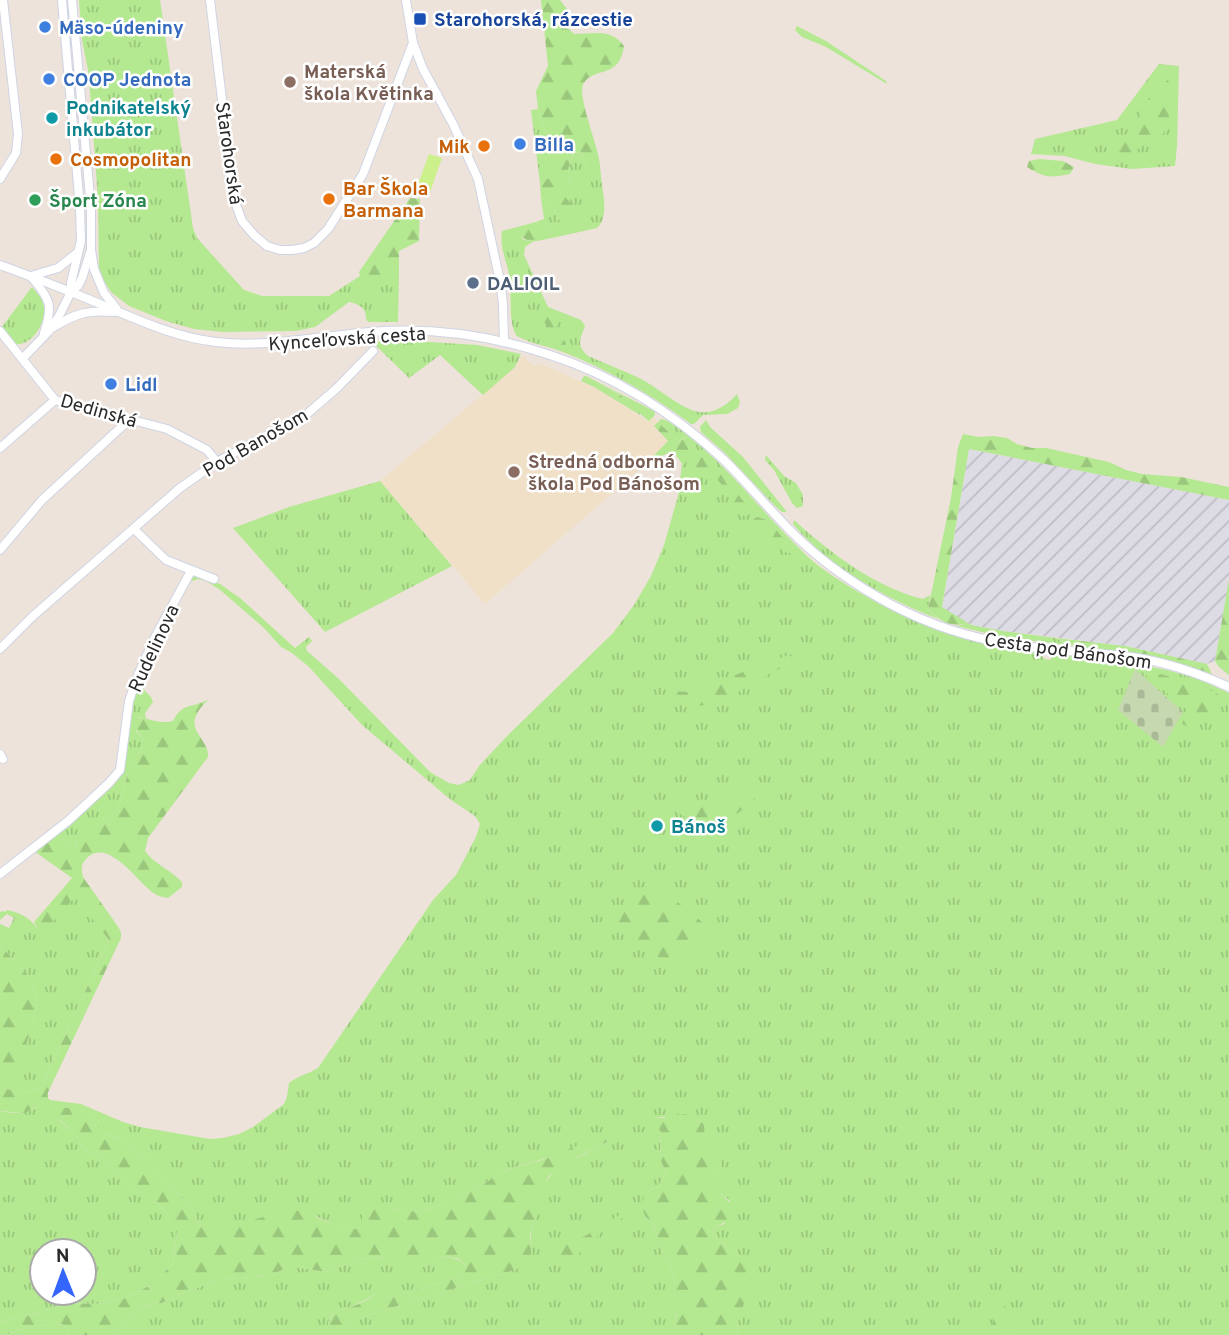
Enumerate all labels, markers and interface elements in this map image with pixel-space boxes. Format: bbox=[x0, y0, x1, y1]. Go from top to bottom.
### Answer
place label: Starohorská, rázcestie bbox=[434, 9, 633, 33]
marker: Starohorská, rázcestie bbox=[412, 11, 428, 27]
place label: Mäso-údeniny bbox=[59, 17, 184, 41]
marker: Mäso-údeniny bbox=[37, 19, 53, 35]
place label: Materská škola Květinka bbox=[304, 61, 434, 107]
place label: COOP Jednota bbox=[63, 69, 191, 93]
marker: COOP Jednota bbox=[41, 71, 57, 87]
marker: Materská škola Květinka bbox=[282, 74, 298, 90]
place label: Podnikatelský inkubátor bbox=[66, 97, 191, 143]
street label: Starohorská bbox=[209, 100, 247, 206]
marker: Podnikatelský inkubátor bbox=[44, 110, 60, 126]
place label: Billa bbox=[534, 134, 574, 158]
place label: Mik bbox=[439, 136, 470, 160]
marker: Billa bbox=[512, 136, 528, 152]
marker: Mik bbox=[476, 138, 492, 154]
place label: Cosmopolitan bbox=[70, 149, 191, 173]
marker: Cosmopolitan bbox=[48, 151, 64, 167]
place label: Bar Škola Barmana bbox=[343, 177, 428, 224]
place label: Šport Zóna bbox=[49, 189, 147, 214]
marker: Bar Škola Barmana bbox=[321, 191, 337, 207]
marker: Šport Zóna bbox=[27, 192, 43, 208]
place label: DALIOIL bbox=[487, 273, 560, 297]
marker: DALIOIL bbox=[465, 275, 481, 291]
street label: Kynceľovská cesta bbox=[268, 323, 427, 357]
place label: Lidl bbox=[125, 374, 158, 398]
marker: Lidl bbox=[103, 376, 119, 392]
street label: Dedinská bbox=[57, 390, 140, 434]
street label: Pod Banošom bbox=[199, 404, 313, 484]
place label: Stredná odborná škola Pod Bánošom bbox=[528, 451, 700, 497]
marker: Stredná odborná škola Pod Bánošom bbox=[506, 464, 522, 480]
street label: Rudelinova bbox=[124, 601, 186, 697]
street label: Cesta pod Bánošom bbox=[982, 628, 1153, 676]
place label: Bánoš bbox=[671, 816, 726, 840]
marker: Bánoš bbox=[649, 818, 665, 834]
north arrow bbox=[28, 1237, 98, 1307]
text: N bbox=[56, 1245, 70, 1269]

